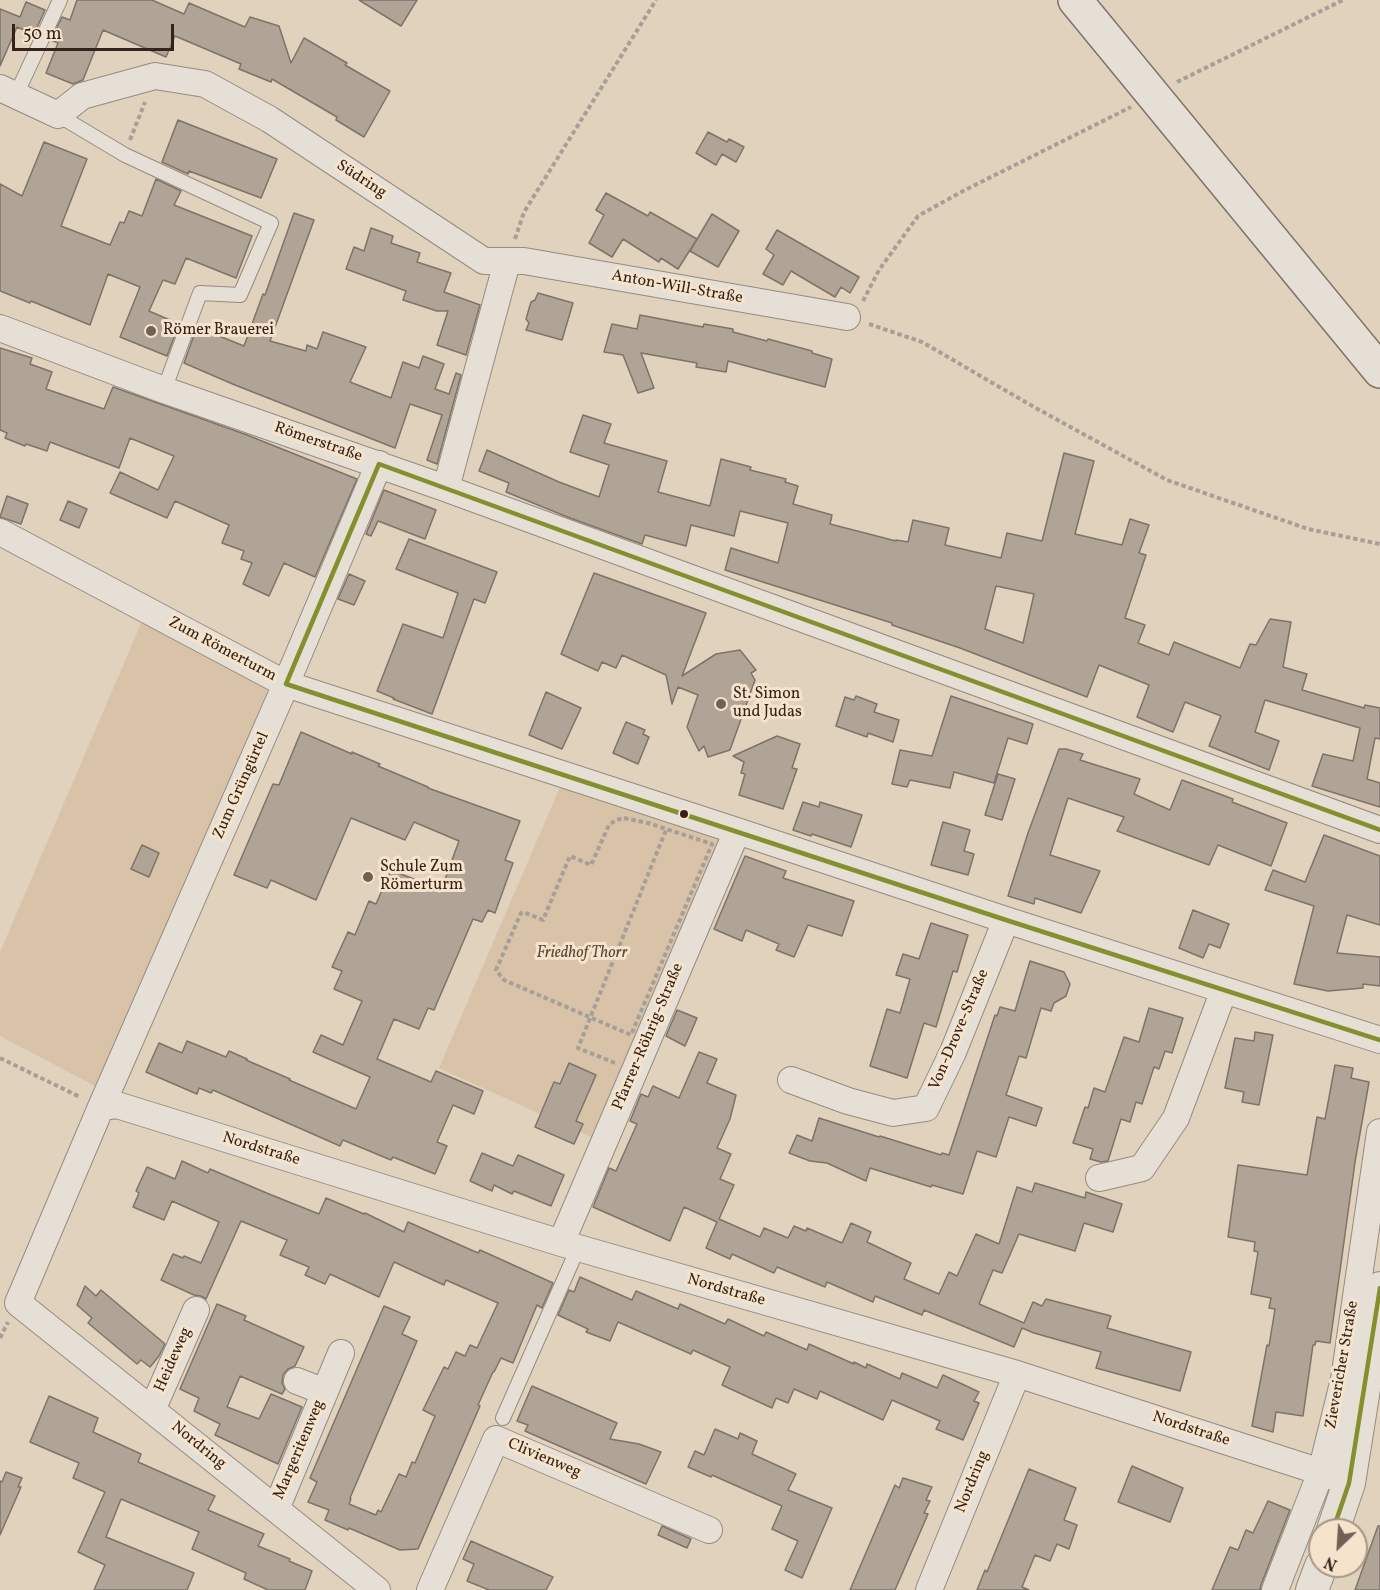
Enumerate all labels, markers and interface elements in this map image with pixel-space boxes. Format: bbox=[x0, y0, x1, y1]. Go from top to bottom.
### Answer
scale bar bbox=[15, 12, 177, 50]
text: 50 m bbox=[23, 22, 62, 47]
street label: Südring bbox=[332, 157, 390, 203]
street label: Anton-Will-Straße bbox=[610, 267, 744, 309]
place label: Römer Brauerei bbox=[163, 321, 274, 341]
marker: Römer Brauerei bbox=[144, 324, 158, 338]
street label: Römerstraße bbox=[271, 419, 365, 467]
street label: Zum Römerturm bbox=[165, 613, 279, 687]
place label: St. Simon und Judas bbox=[733, 685, 802, 723]
marker: St. Simon und Judas bbox=[714, 697, 728, 711]
street label: Zum Grüngürtel bbox=[210, 729, 274, 843]
unlabelled marker bbox=[678, 808, 690, 820]
place label: Schule Zum Römerturm bbox=[380, 858, 463, 896]
marker: Schule Zum Römerturm bbox=[361, 870, 375, 884]
park label: Friedhof Thorr bbox=[537, 944, 627, 964]
street label: Pfarrer-Röhrig-Straße bbox=[609, 961, 689, 1113]
street label: Von-Drove-Straße bbox=[926, 967, 994, 1093]
street label: Nordstraße bbox=[220, 1129, 302, 1171]
street label: Nordstraße bbox=[685, 1271, 767, 1311]
street label: Zievericher Straße bbox=[1322, 1299, 1364, 1431]
street label: Heideweg bbox=[151, 1325, 197, 1395]
street label: Margeritenweg bbox=[270, 1397, 330, 1503]
street label: Nordstraße bbox=[1150, 1408, 1232, 1452]
street label: Nordring bbox=[167, 1418, 229, 1474]
street label: Clivienweg bbox=[504, 1435, 584, 1483]
street label: Nordring bbox=[952, 1448, 994, 1516]
north arrow bbox=[1308, 1518, 1368, 1578]
text: N bbox=[1321, 1550, 1341, 1575]

